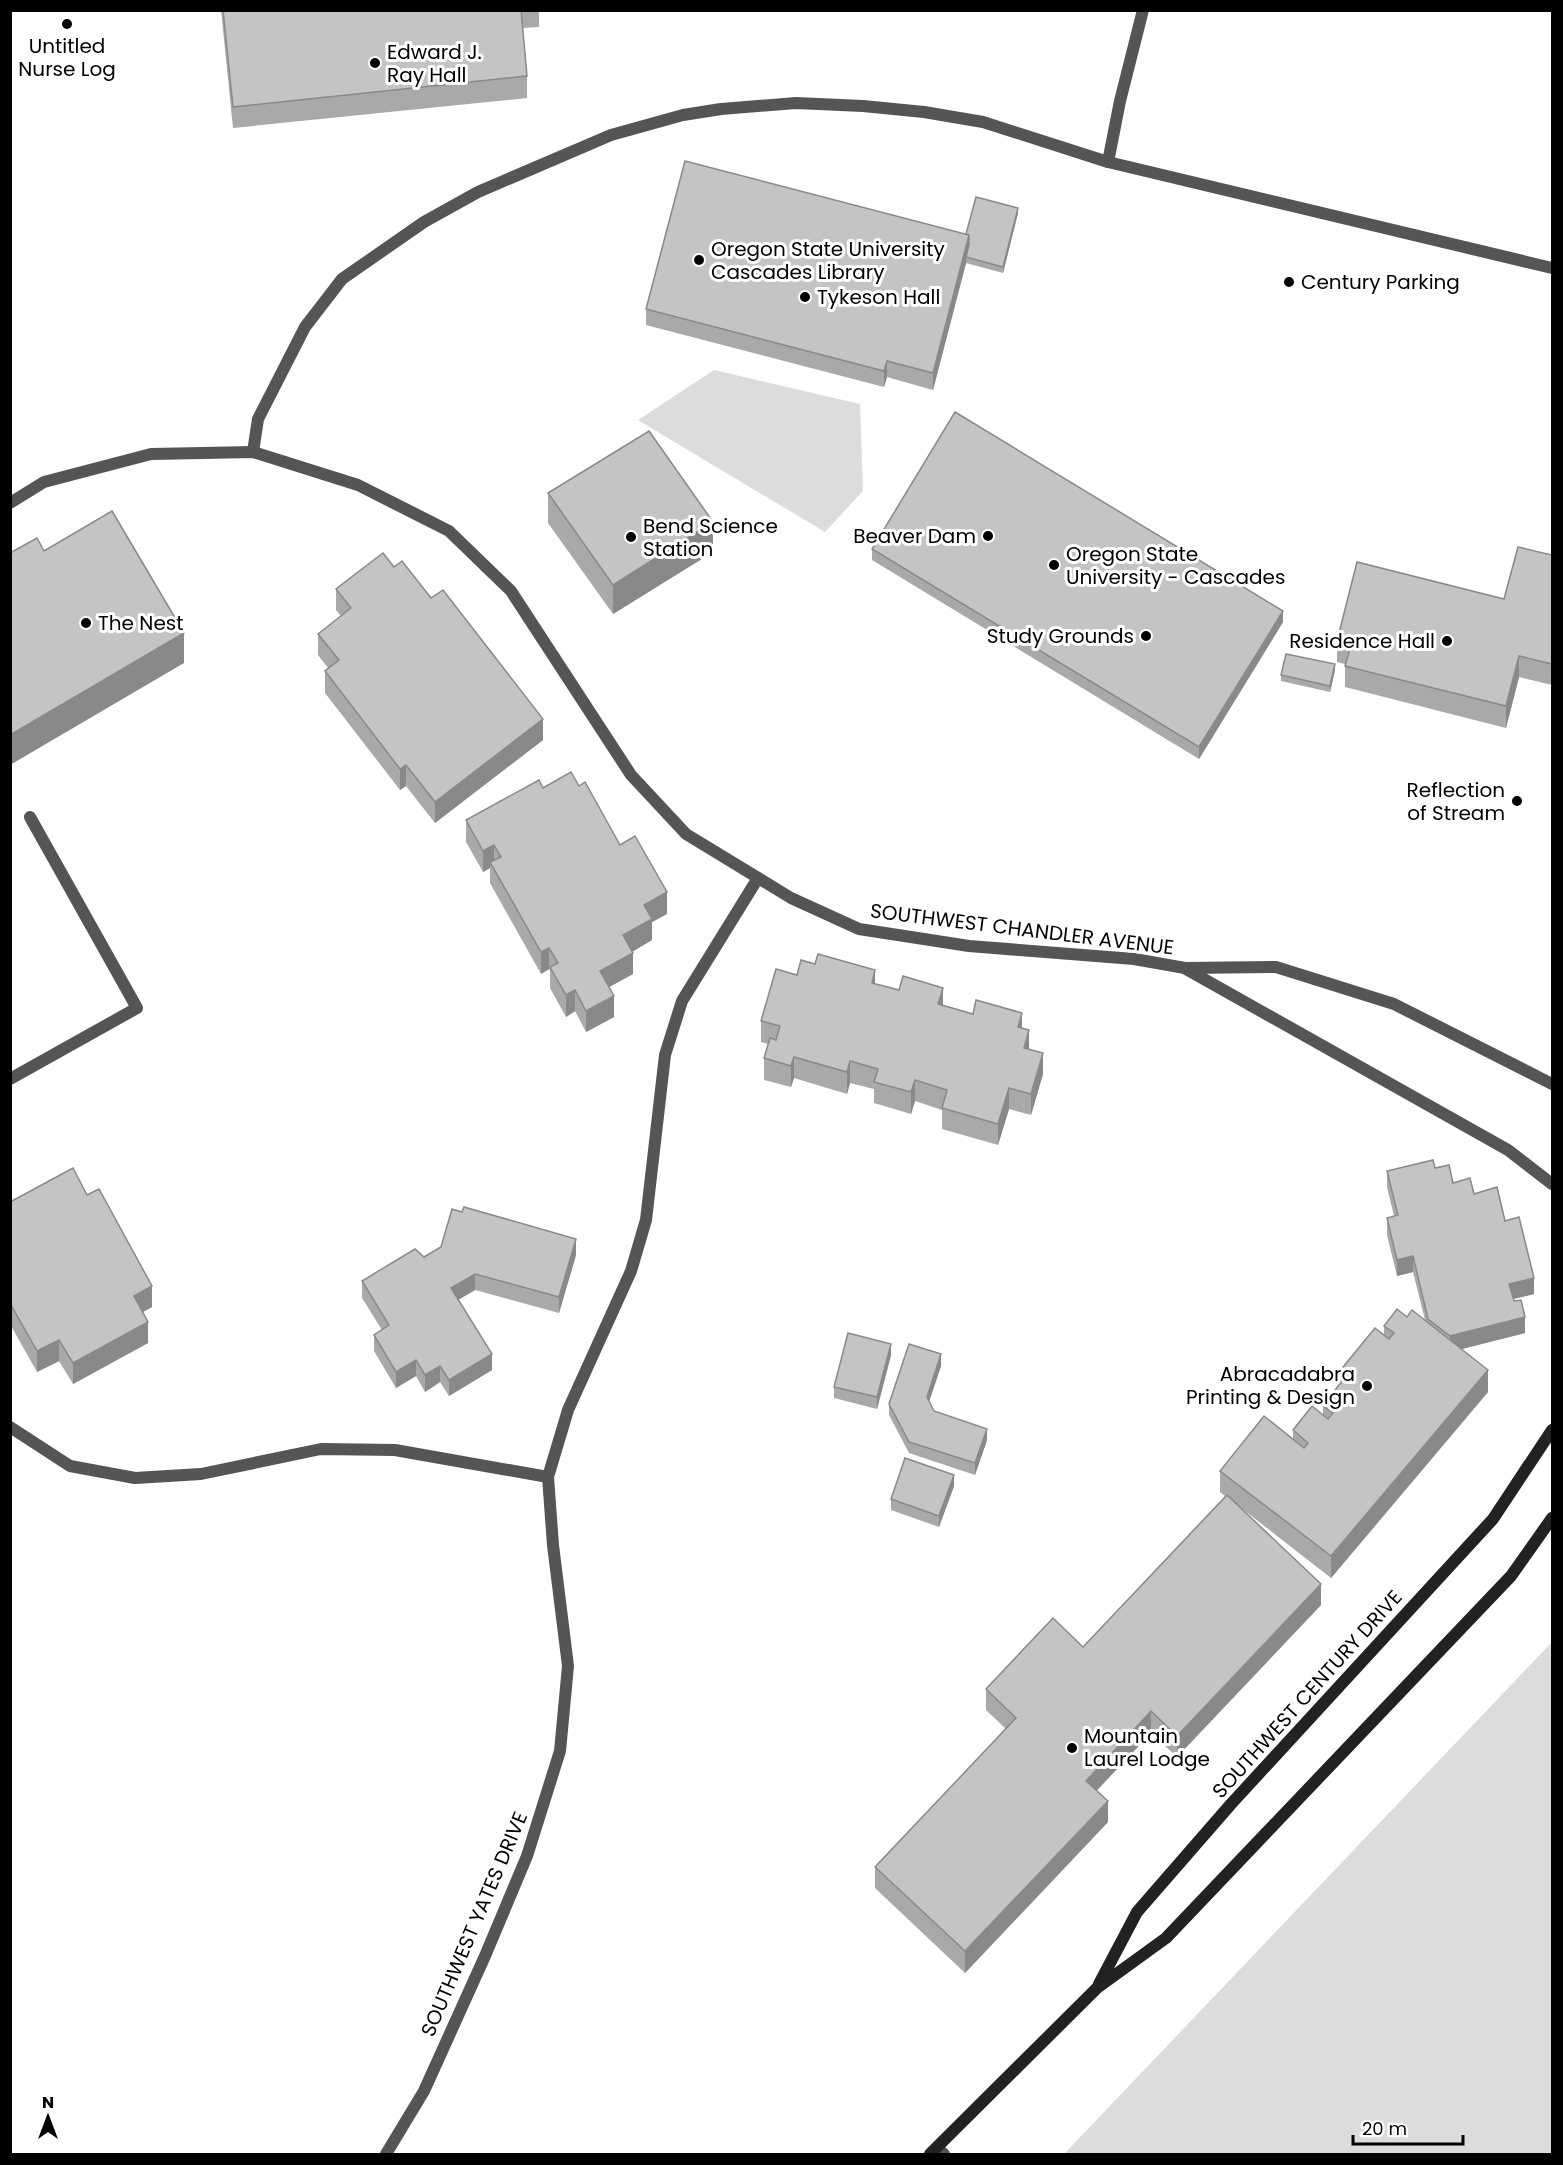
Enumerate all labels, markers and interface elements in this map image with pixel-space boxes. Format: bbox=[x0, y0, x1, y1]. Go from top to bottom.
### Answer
marker: Untitled Nurse Log bbox=[60, 17, 74, 31]
place label: Untitled Nurse Log bbox=[18, 32, 116, 83]
place label: Edward J. Ray Hall bbox=[387, 38, 482, 89]
marker: Edward J. Ray Hall bbox=[368, 56, 382, 70]
place label: Oregon State University Cascades Library bbox=[711, 235, 945, 286]
marker: Oregon State University Cascades Library bbox=[692, 253, 706, 267]
place label: Century Parking bbox=[1301, 268, 1460, 296]
marker: Century Parking bbox=[1282, 275, 1296, 289]
place label: Tykeson Hall bbox=[817, 283, 940, 311]
marker: Tykeson Hall bbox=[798, 290, 812, 304]
place label: Bend Science Station bbox=[643, 512, 778, 563]
place label: Beaver Dam bbox=[853, 522, 976, 550]
marker: Beaver Dam bbox=[981, 529, 995, 543]
marker: Bend Science Station bbox=[624, 530, 638, 544]
place label: Oregon State University - Cascades bbox=[1066, 540, 1285, 591]
marker: Oregon State University - Cascades bbox=[1047, 558, 1061, 572]
place label: The Nest bbox=[98, 609, 184, 637]
marker: The Nest bbox=[79, 616, 93, 630]
place label: Study Grounds bbox=[987, 622, 1134, 650]
place label: Residence Hall bbox=[1289, 627, 1435, 655]
marker: Study Grounds bbox=[1139, 629, 1153, 643]
marker: Residence Hall bbox=[1440, 634, 1454, 648]
place label: Reflection of Stream bbox=[1407, 776, 1505, 827]
marker: Reflection of Stream bbox=[1510, 794, 1524, 808]
street label: SOUTHWEST CHANDLER AVENUE bbox=[869, 896, 1175, 962]
place label: Abracadabra Printing & Design bbox=[1186, 1360, 1355, 1411]
marker: Abracadabra Printing & Design bbox=[1360, 1379, 1374, 1393]
street label: SOUTHWEST CENTURY DRIVE bbox=[1206, 1584, 1408, 1804]
place label: Mountain Laurel Lodge bbox=[1084, 1722, 1210, 1773]
marker: Mountain Laurel Lodge bbox=[1065, 1741, 1079, 1755]
street label: SOUTHWEST YATES DRIVE bbox=[414, 1807, 534, 2041]
north arrow bbox=[18, 2087, 78, 2147]
text: N bbox=[42, 2091, 54, 2114]
scale bar bbox=[1353, 2108, 1462, 2146]
text: 20 m bbox=[1362, 2116, 1407, 2141]

